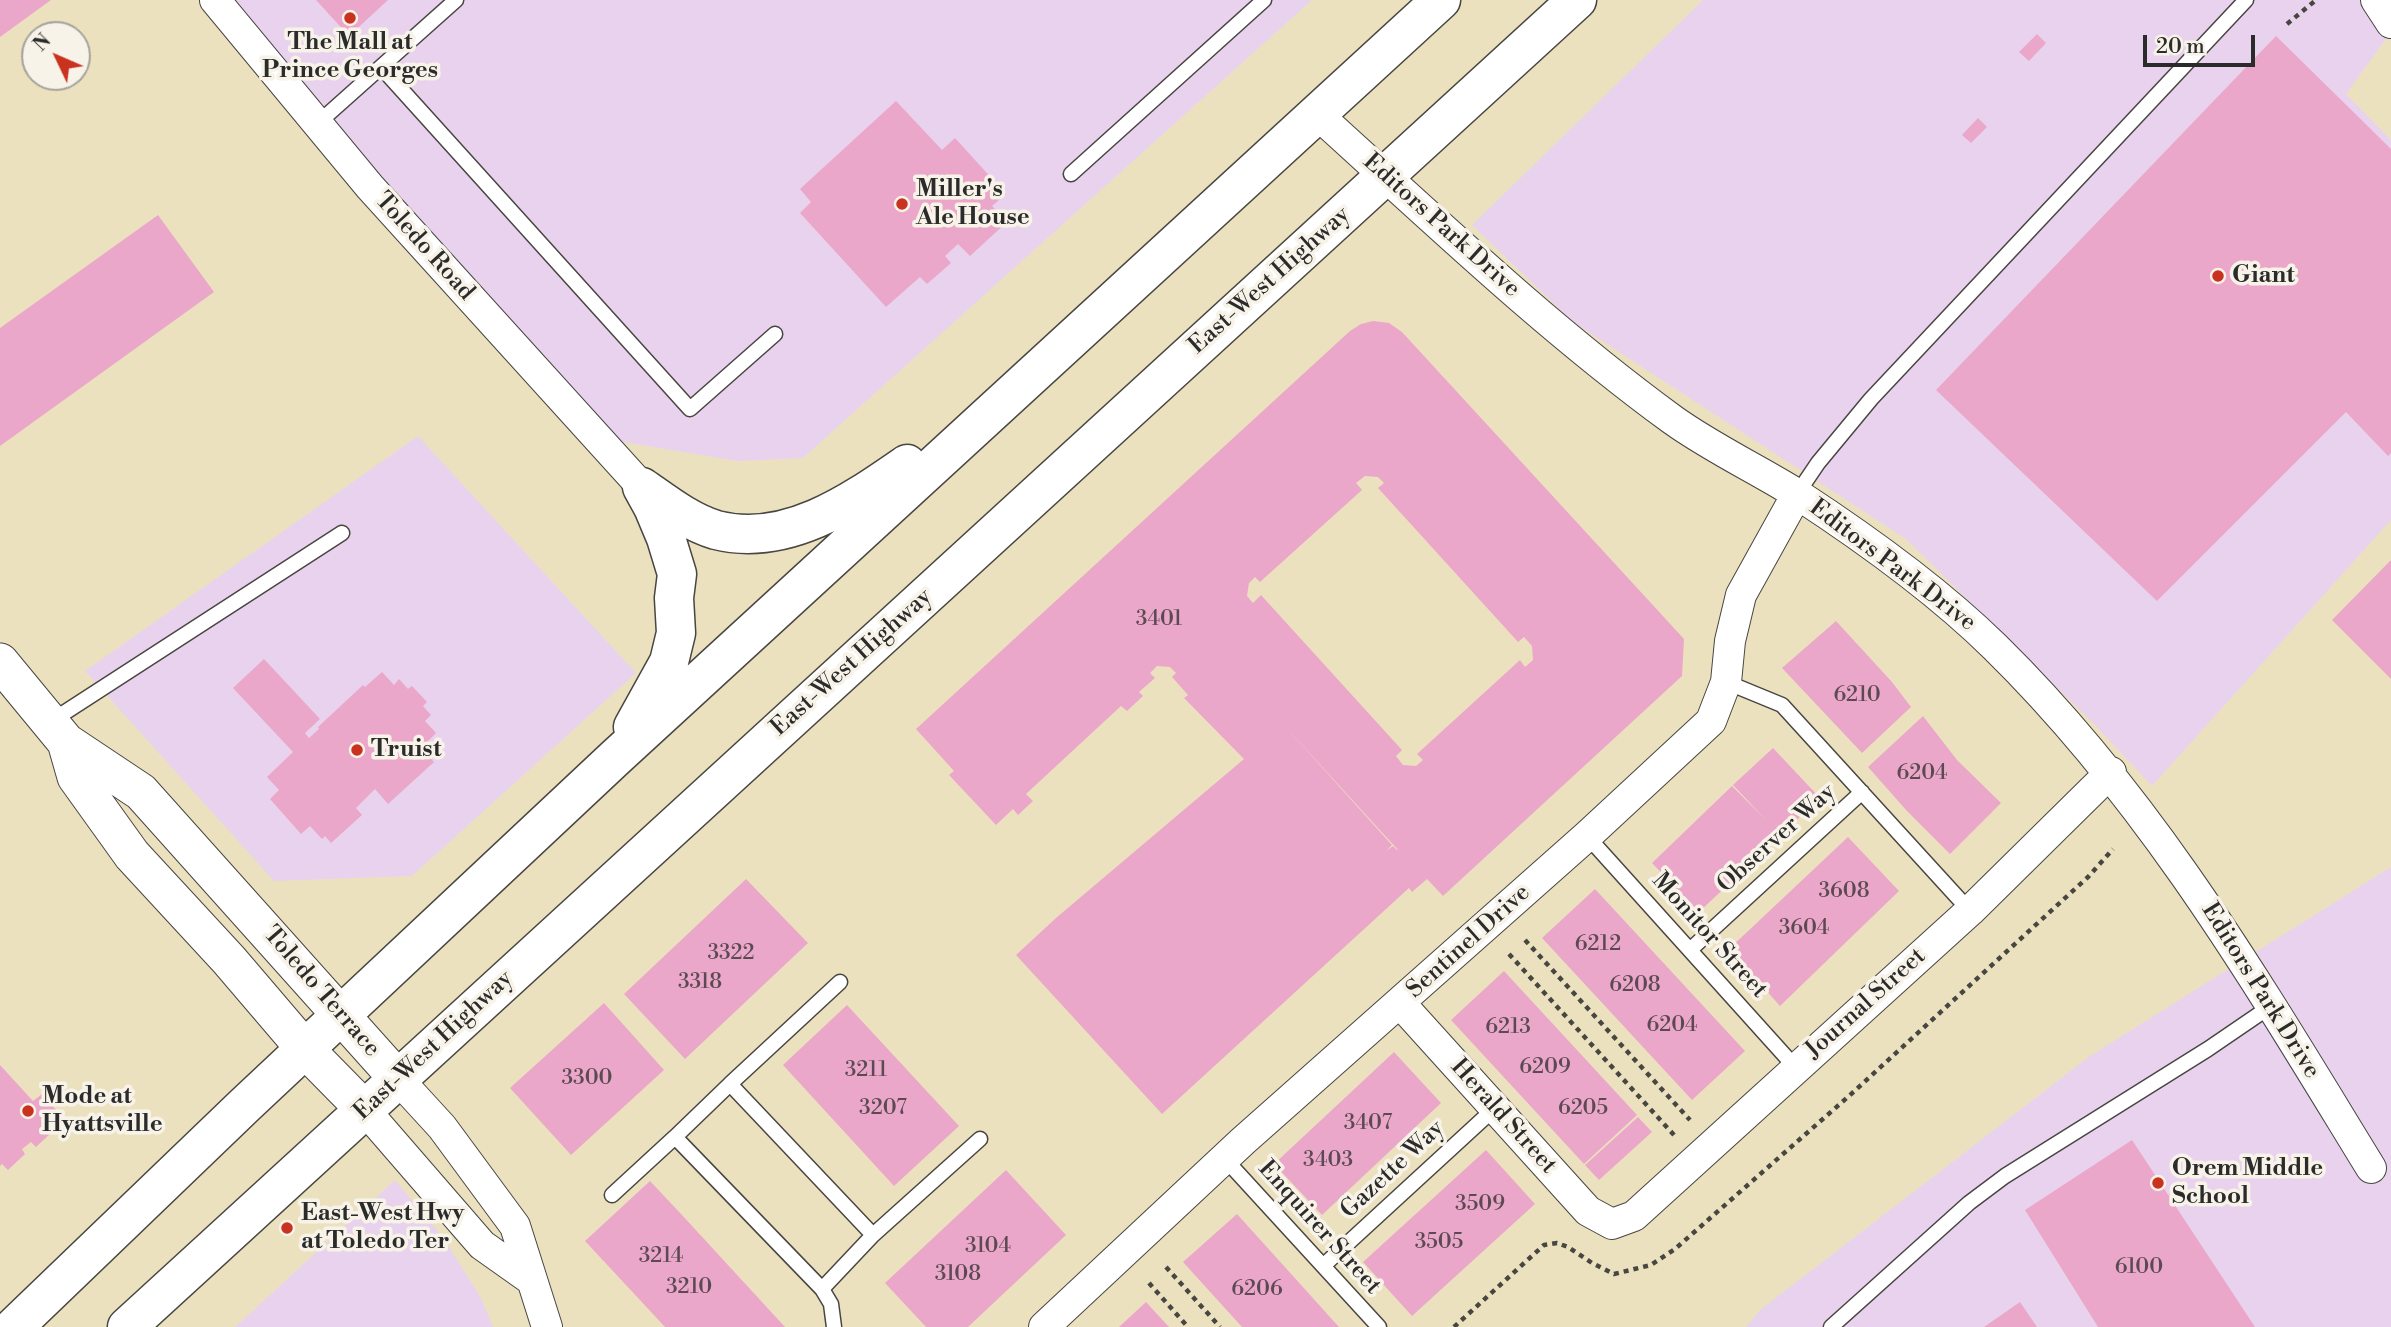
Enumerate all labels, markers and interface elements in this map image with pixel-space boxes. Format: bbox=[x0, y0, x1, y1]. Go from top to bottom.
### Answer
marker: The Mall at Prince Georges bbox=[342, 10, 358, 26]
north arrow bbox=[21, 21, 91, 91]
scale bar bbox=[2146, 21, 2258, 65]
text: N bbox=[28, 29, 56, 57]
place label: The Mall at Prince Georges bbox=[262, 29, 438, 85]
text: 20 m bbox=[2156, 34, 2205, 60]
street label: Editors Park Drive bbox=[1357, 148, 1525, 304]
place label: Miller's Ale House bbox=[916, 176, 1030, 232]
street label: Toledo Road bbox=[368, 187, 480, 307]
marker: Miller's Ale House bbox=[894, 196, 910, 212]
street label: East-West Highway bbox=[1184, 201, 1356, 361]
place label: Giant bbox=[2232, 262, 2295, 290]
marker: Giant bbox=[2210, 268, 2226, 284]
street label: Editors Park Drive bbox=[1803, 494, 1981, 638]
street label: East-West Highway bbox=[766, 583, 938, 743]
house number: 3401 bbox=[1136, 607, 1182, 633]
house number: 6210 bbox=[1833, 683, 1881, 709]
place label: Truist bbox=[371, 736, 441, 764]
marker: Truist bbox=[349, 742, 365, 758]
house number: 6204 bbox=[1896, 761, 1948, 787]
street label: Observer Way bbox=[1712, 778, 1842, 900]
street label: Monitor Street bbox=[1645, 867, 1773, 1005]
street label: Sentinel Drive bbox=[1401, 879, 1537, 1005]
house number: 3608 bbox=[1818, 879, 1870, 905]
street label: Editors Park Drive bbox=[2194, 898, 2326, 1084]
house number: 3604 bbox=[1779, 916, 1829, 942]
street label: Toledo Terrace bbox=[256, 921, 386, 1063]
house number: 6212 bbox=[1575, 932, 1621, 958]
house number: 3322 bbox=[707, 941, 755, 967]
street label: Journal Street bbox=[1800, 942, 1932, 1066]
street label: East-West Highway bbox=[349, 965, 519, 1127]
house number: 3318 bbox=[678, 970, 722, 996]
house number: 6208 bbox=[1609, 973, 1661, 999]
house number: 6204 bbox=[1646, 1013, 1698, 1039]
house number: 6213 bbox=[1485, 1015, 1531, 1041]
street label: Herald Street bbox=[1444, 1054, 1562, 1180]
house number: 6209 bbox=[1519, 1055, 1571, 1081]
house number: 3211 bbox=[845, 1058, 887, 1084]
house number: 3300 bbox=[561, 1066, 613, 1092]
place label: Mode at Hyattsville bbox=[42, 1083, 163, 1139]
house number: 3207 bbox=[859, 1096, 907, 1122]
house number: 6205 bbox=[1558, 1096, 1608, 1122]
marker: Mode at Hyattsville bbox=[20, 1103, 36, 1119]
house number: 3407 bbox=[1344, 1111, 1392, 1137]
street label: Gazette Way bbox=[1335, 1115, 1451, 1225]
house number: 3403 bbox=[1303, 1148, 1353, 1174]
street label: Enquirer Street bbox=[1251, 1155, 1387, 1301]
place label: Orem Middle School bbox=[2172, 1155, 2323, 1211]
marker: Orem Middle School bbox=[2150, 1175, 2166, 1191]
house number: 3509 bbox=[1455, 1192, 1505, 1218]
place label: East-West Hwy at Toledo Ter bbox=[301, 1200, 464, 1256]
marker: East-West Hwy at Toledo Ter bbox=[279, 1220, 295, 1236]
house number: 3505 bbox=[1415, 1230, 1463, 1256]
house number: 3104 bbox=[965, 1234, 1011, 1260]
house number: 3214 bbox=[639, 1244, 683, 1270]
house number: 6100 bbox=[2115, 1255, 2163, 1281]
house number: 3108 bbox=[935, 1262, 981, 1288]
house number: 3210 bbox=[666, 1275, 712, 1301]
house number: 6206 bbox=[1231, 1277, 1283, 1303]

